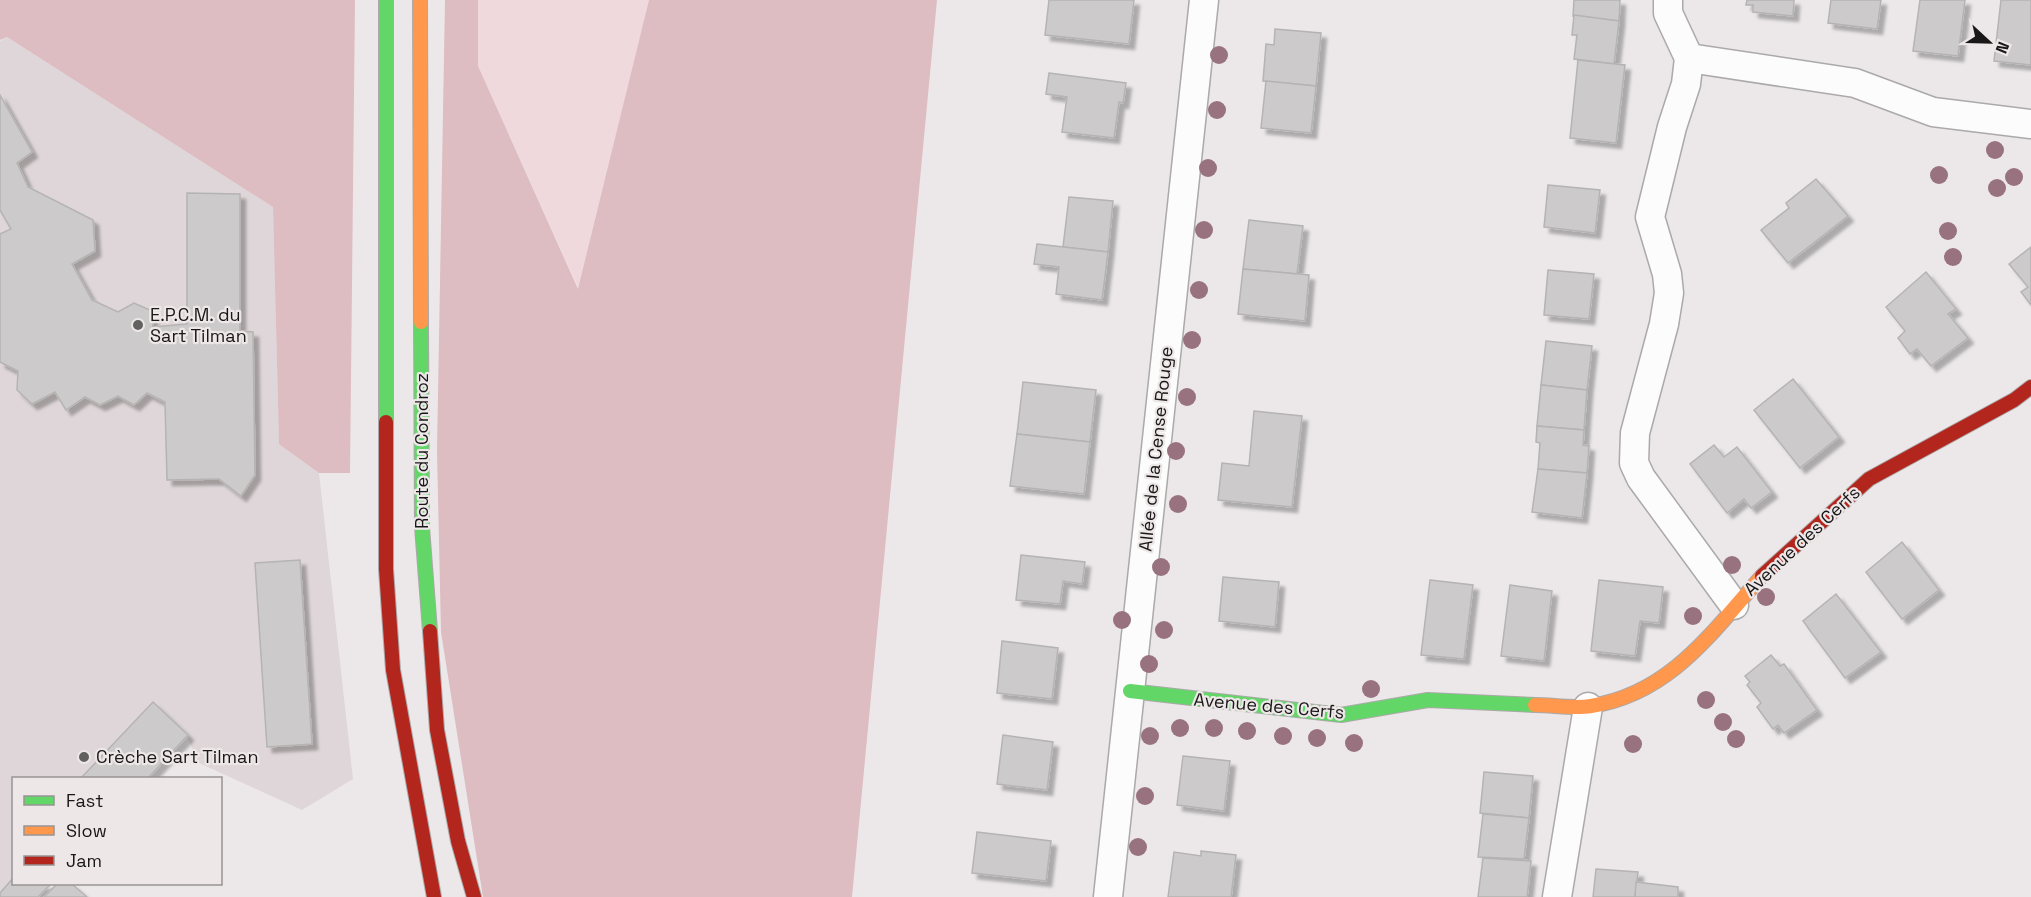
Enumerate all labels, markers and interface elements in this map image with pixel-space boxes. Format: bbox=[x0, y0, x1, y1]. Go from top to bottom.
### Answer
north arrow bbox=[1959, 12, 2019, 72]
text: N bbox=[1991, 39, 2014, 56]
place label: E.P.C.M. du Sart Tilman bbox=[150, 303, 247, 347]
marker: E.P.C.M. du Sart Tilman bbox=[131, 318, 145, 332]
street label: Allée de la Cense Rouge bbox=[1133, 345, 1178, 553]
street label: Route du Condroz bbox=[410, 373, 433, 529]
street label: Avenue des Cerfs bbox=[1739, 481, 1865, 600]
street label: Avenue des Cerfs bbox=[1193, 687, 1345, 724]
place label: Crèche Sart Tilman bbox=[96, 745, 258, 768]
marker: Crèche Sart Tilman bbox=[77, 750, 91, 764]
legend bbox=[12, 777, 222, 885]
text: Fast bbox=[66, 789, 103, 812]
text: Slow bbox=[66, 819, 107, 842]
text: Jam bbox=[66, 849, 102, 872]

